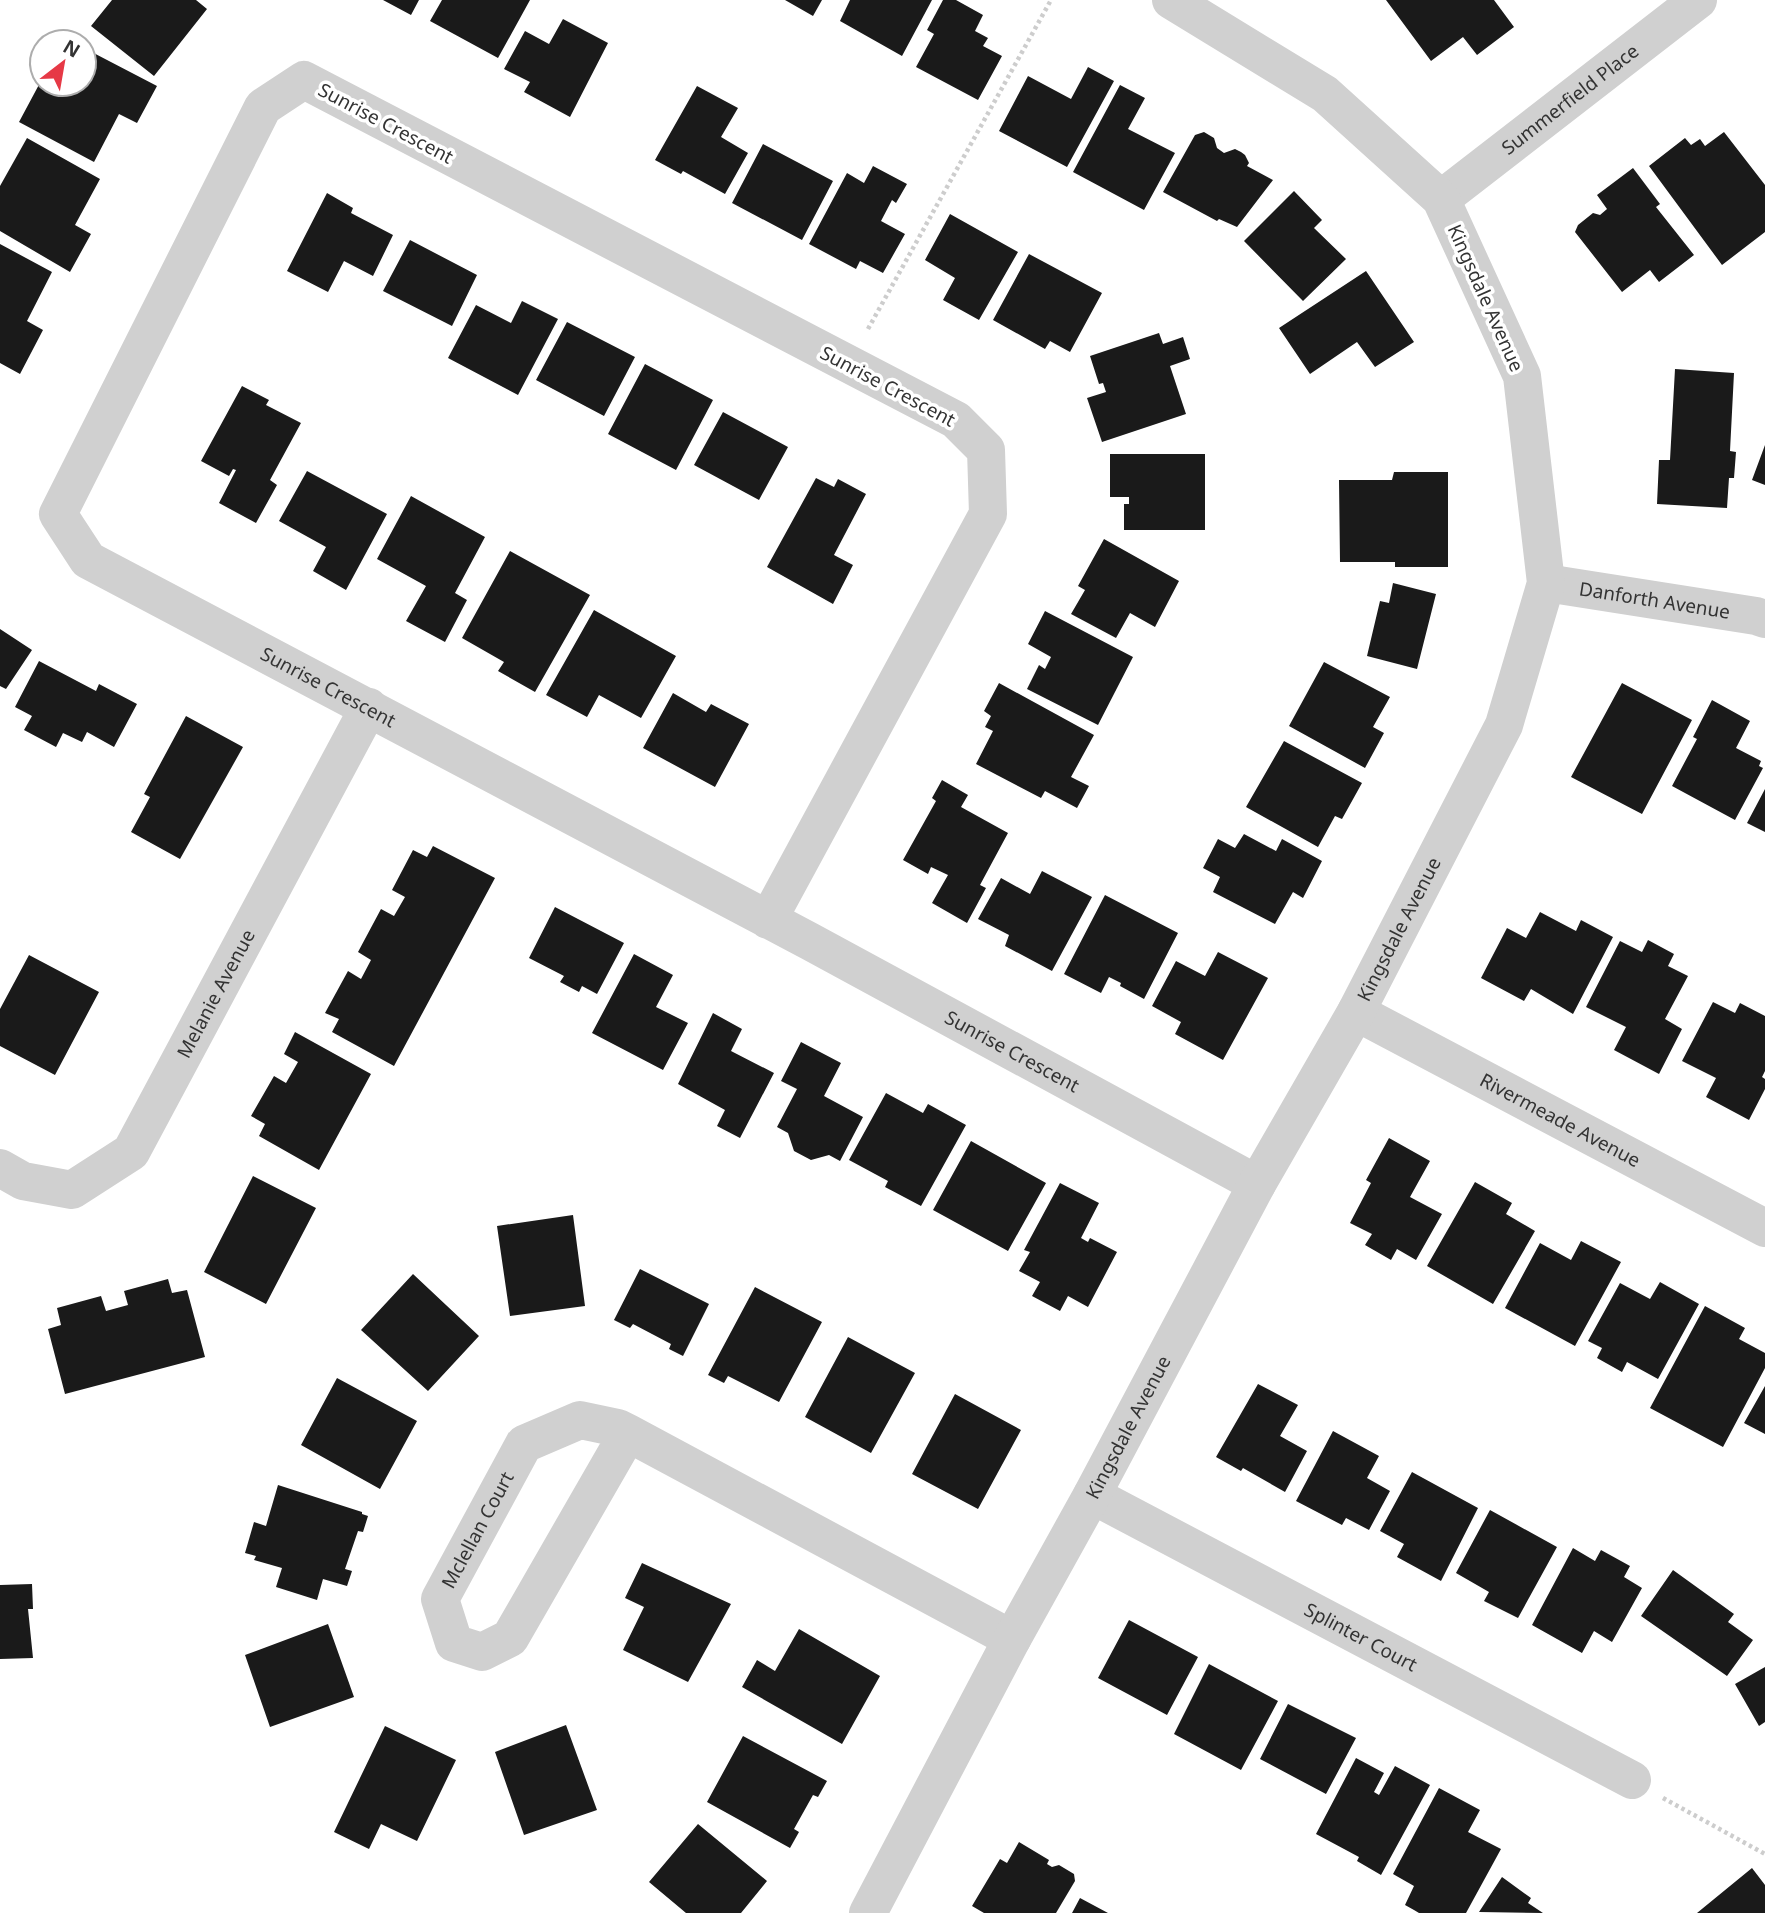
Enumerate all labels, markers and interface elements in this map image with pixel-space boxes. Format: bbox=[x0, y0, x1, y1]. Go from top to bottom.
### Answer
north arrow bbox=[28, 28, 98, 98]
text: N bbox=[58, 33, 85, 64]
street label: Summerfield Place bbox=[1496, 38, 1644, 161]
street label: Sunrise Crescent bbox=[314, 77, 458, 170]
street label: Kingsdale Avenue bbox=[1442, 220, 1530, 376]
street label: Sunrise Crescent bbox=[816, 340, 960, 433]
street label: Danforth Avenue bbox=[1577, 575, 1732, 625]
street label: Sunrise Crescent bbox=[256, 641, 400, 733]
street label: Kingsdale Avenue bbox=[1351, 853, 1447, 1006]
street label: Melanie Avenue bbox=[171, 925, 261, 1063]
street label: Sunrise Crescent bbox=[940, 1004, 1084, 1098]
street label: Rivermeade Avenue bbox=[1475, 1067, 1645, 1173]
street label: Kingsdale Avenue bbox=[1079, 1351, 1177, 1503]
street label: Mclellan Court bbox=[435, 1467, 520, 1593]
street label: Splinter Court bbox=[1300, 1596, 1422, 1677]

